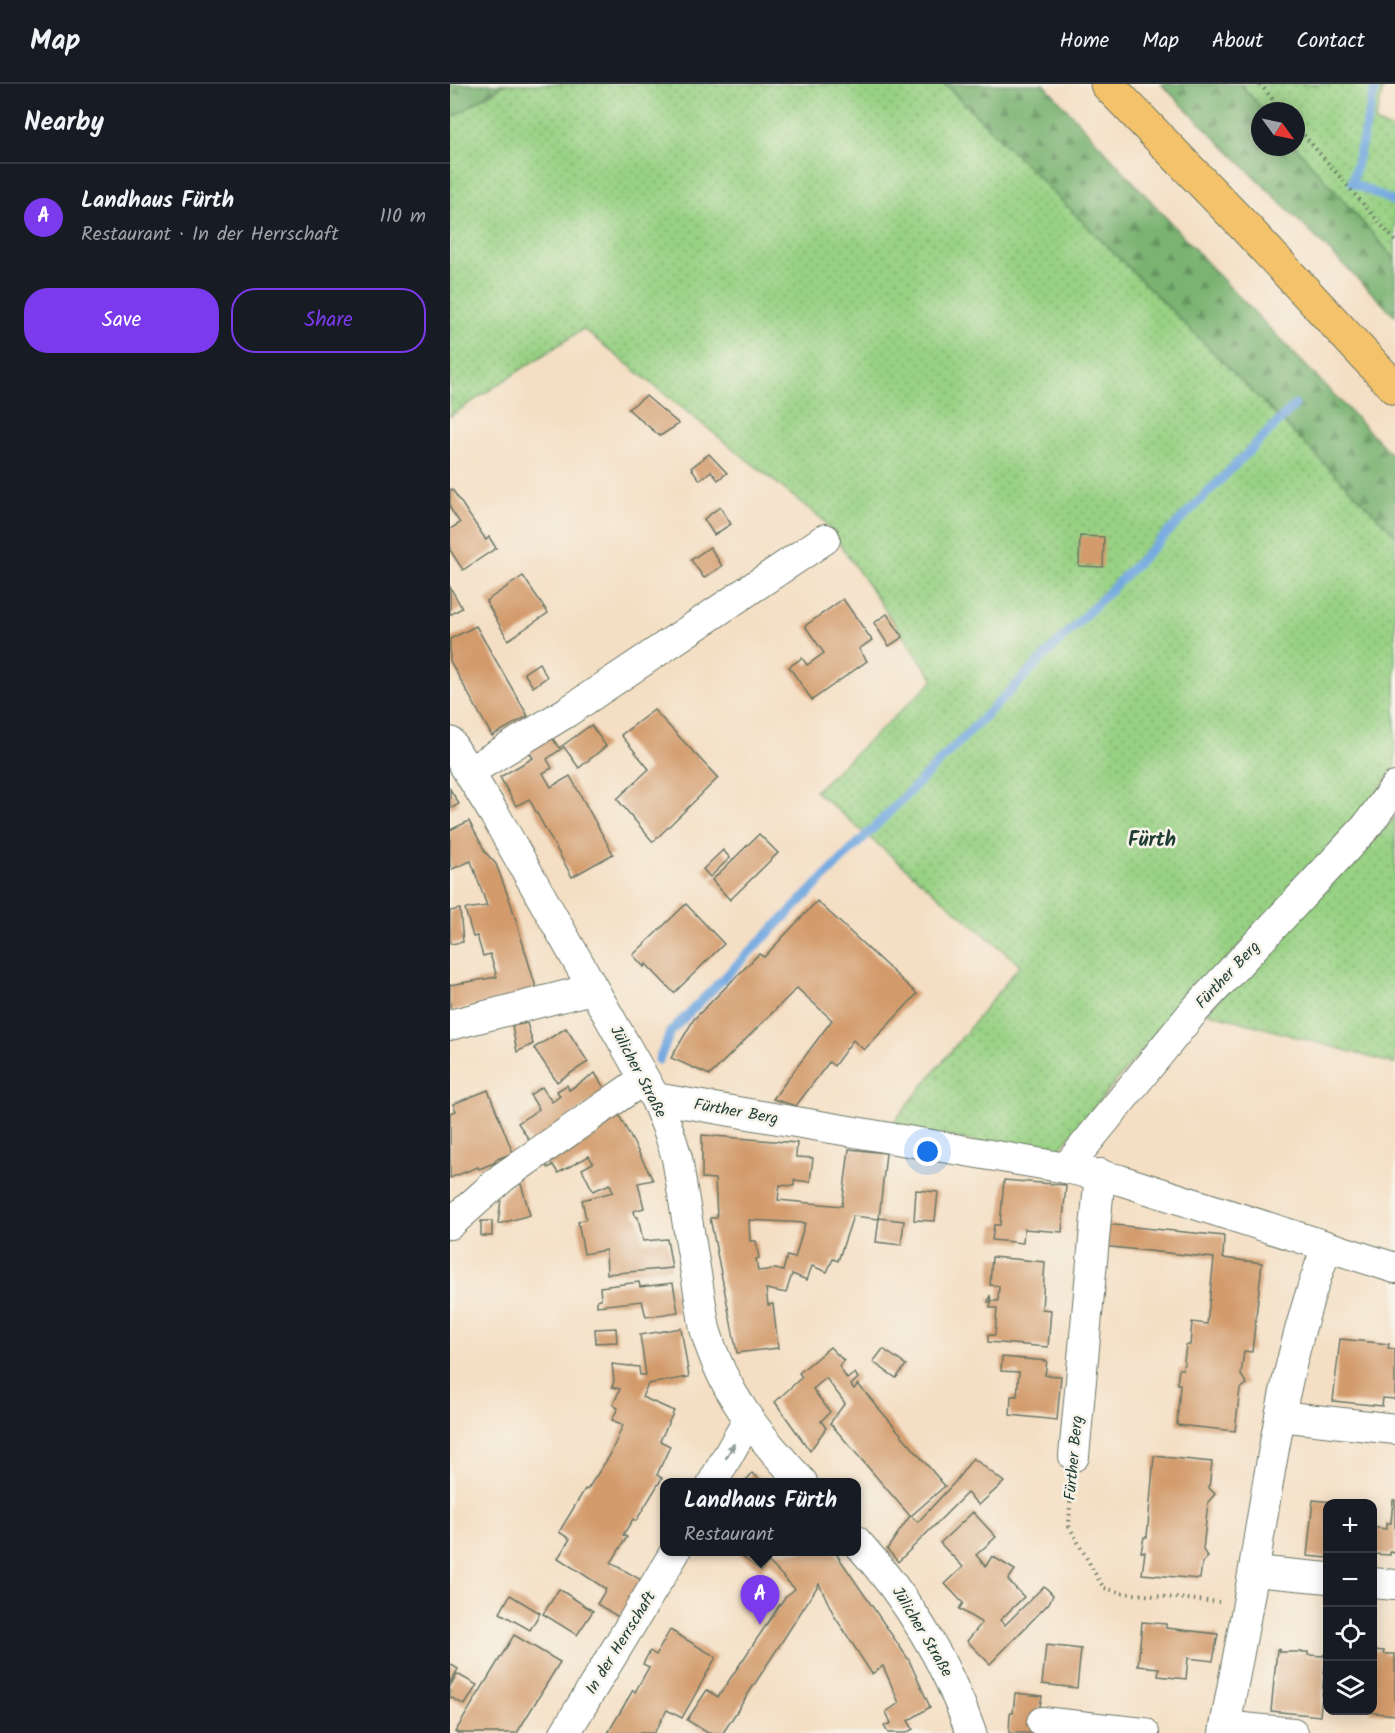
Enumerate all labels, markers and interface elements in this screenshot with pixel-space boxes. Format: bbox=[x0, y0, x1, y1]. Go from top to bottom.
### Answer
text: Map bbox=[30, 19, 81, 64]
text: Home bbox=[1060, 25, 1109, 58]
text: Map bbox=[1142, 25, 1179, 58]
text: About bbox=[1212, 25, 1263, 58]
text: Contact bbox=[1296, 25, 1365, 58]
text: Nearby bbox=[24, 102, 104, 144]
north arrow bbox=[1251, 102, 1305, 156]
text: Landhaus Fürth bbox=[81, 184, 234, 219]
text: A bbox=[37, 201, 50, 233]
text: 110 m bbox=[380, 201, 426, 233]
text: Restaurant · In der Herrschaft bbox=[81, 219, 339, 251]
button: Save bbox=[24, 288, 219, 353]
button: Share bbox=[231, 288, 426, 353]
district label: Fürth bbox=[1128, 825, 1176, 857]
street label: Fürther Berg bbox=[1190, 935, 1266, 1015]
street label: Jülicher Straße bbox=[603, 1021, 673, 1123]
street label: Fürther Berg bbox=[692, 1092, 780, 1132]
your location bbox=[913, 1137, 942, 1166]
street label: Fürther Berg bbox=[1058, 1414, 1090, 1502]
one-way arrow bbox=[725, 1443, 736, 1459]
popup bbox=[660, 1478, 861, 1556]
text: Landhaus Fürth bbox=[684, 1484, 837, 1519]
map controls bbox=[1323, 1499, 1377, 1715]
button: + bbox=[1323, 1499, 1377, 1553]
text: Restaurant bbox=[684, 1519, 774, 1551]
button: − bbox=[1323, 1553, 1377, 1607]
pin: A bbox=[740, 1576, 780, 1625]
street label: Jülicher Straße bbox=[885, 1582, 959, 1682]
street label: In der Herrschaft bbox=[579, 1586, 663, 1699]
button: locate bbox=[1323, 1607, 1377, 1661]
button: layers bbox=[1323, 1661, 1377, 1715]

